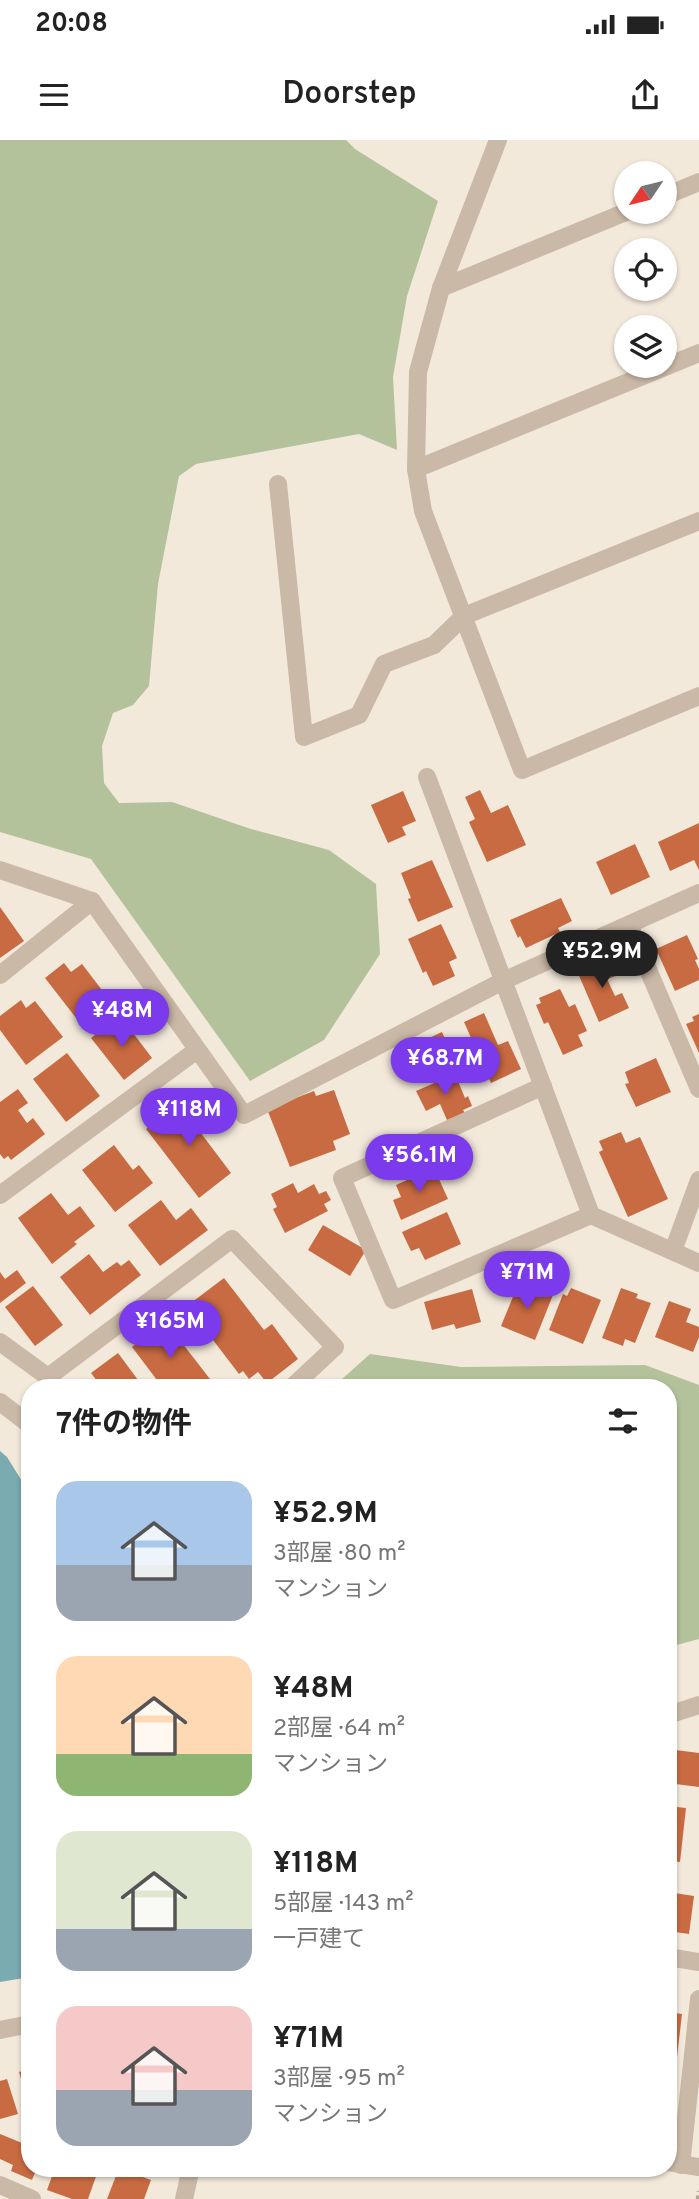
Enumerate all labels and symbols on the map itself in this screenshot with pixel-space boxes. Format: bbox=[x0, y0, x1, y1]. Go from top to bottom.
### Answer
north arrow bbox=[614, 161, 677, 224]
pin: ¥52.9M bbox=[545, 930, 659, 990]
pin: ¥48M bbox=[81, 990, 163, 1049]
pin: ¥68.7M bbox=[388, 1038, 502, 1097]
pin: ¥118M bbox=[140, 1088, 238, 1148]
pin: ¥56.1M bbox=[362, 1135, 476, 1194]
pin: ¥71M bbox=[486, 1252, 568, 1311]
pin: ¥165M bbox=[121, 1300, 219, 1360]

